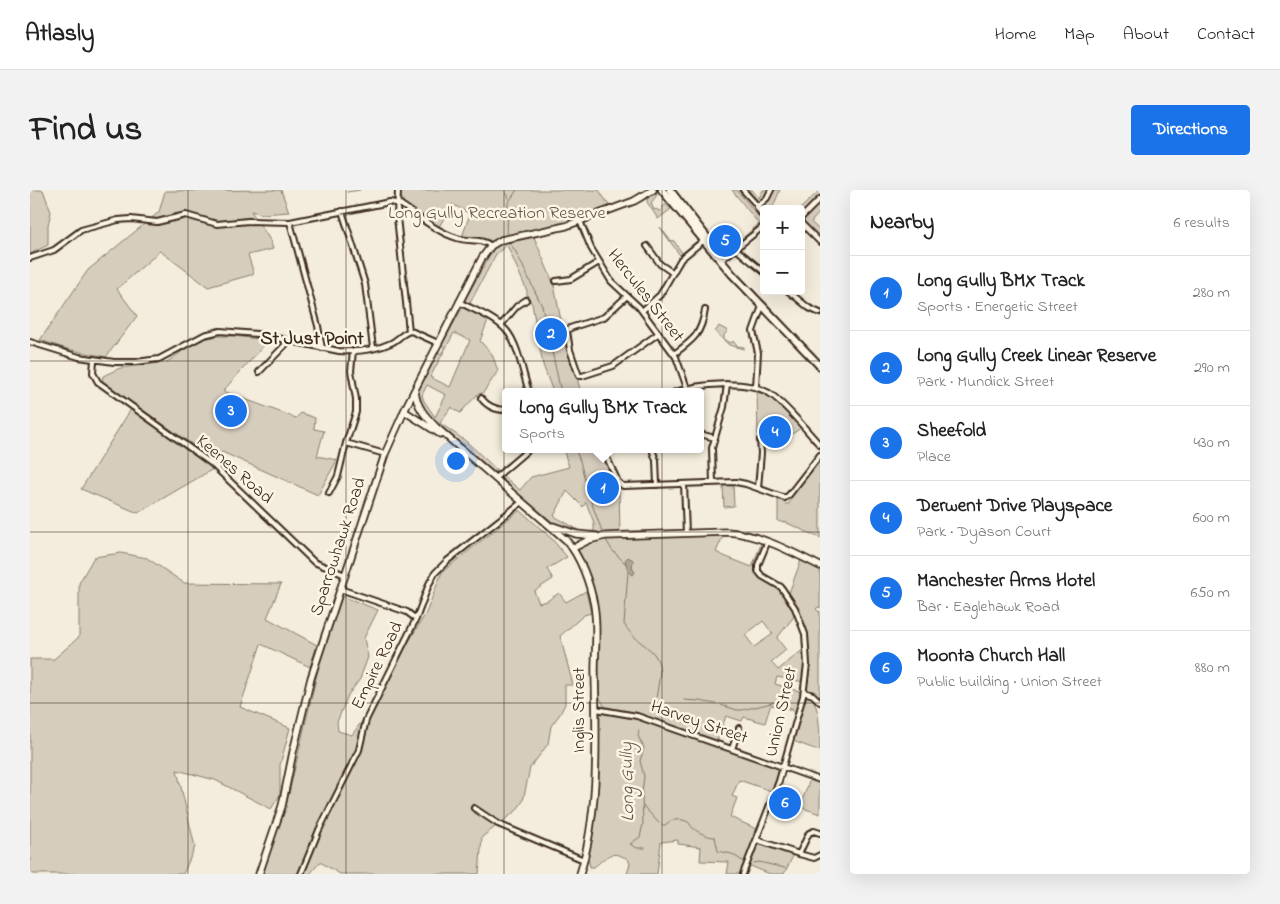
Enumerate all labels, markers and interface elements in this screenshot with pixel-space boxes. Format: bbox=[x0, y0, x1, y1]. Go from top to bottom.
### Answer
text: Atlasly bbox=[25, 17, 94, 52]
text: Home bbox=[995, 22, 1036, 48]
text: Map bbox=[1064, 22, 1095, 48]
text: About bbox=[1123, 22, 1169, 48]
text: Contact bbox=[1197, 22, 1255, 48]
text: Find us bbox=[30, 105, 142, 156]
button: Directions bbox=[1131, 105, 1250, 155]
park label: Long Gully Recreation Reserve bbox=[388, 201, 607, 228]
map controls bbox=[760, 205, 805, 295]
button: + bbox=[760, 205, 805, 250]
text: Nearby bbox=[870, 208, 934, 238]
text: 6 results bbox=[1173, 211, 1230, 235]
pin: 5 bbox=[709, 222, 741, 260]
street label: Hercules Street bbox=[600, 244, 690, 348]
button: − bbox=[760, 250, 805, 295]
text: Long Gully BMX Track bbox=[917, 268, 1085, 295]
text: 1 bbox=[883, 281, 889, 305]
text: 280 m bbox=[1193, 281, 1230, 305]
text: Sports · Energetic Street bbox=[917, 295, 1078, 319]
pin: 2 bbox=[535, 315, 567, 353]
district label: St Just Point bbox=[260, 326, 364, 353]
text: Long Gully Creek Linear Reserve bbox=[917, 343, 1156, 370]
text: 2 bbox=[882, 356, 890, 380]
text: 290 m bbox=[1194, 356, 1230, 380]
text: Park · Mundick Street bbox=[917, 370, 1054, 394]
popup bbox=[502, 388, 704, 453]
pin: 3 bbox=[215, 392, 247, 430]
text: Long Gully BMX Track bbox=[519, 395, 687, 422]
pin: 4 bbox=[759, 413, 791, 451]
text: Sheefold bbox=[917, 418, 986, 445]
text: Sports bbox=[519, 422, 565, 446]
street label: Keenes Road bbox=[190, 429, 278, 511]
text: 3 bbox=[883, 431, 889, 455]
text: 430 m bbox=[1193, 431, 1230, 455]
text: Place bbox=[917, 445, 951, 469]
your location bbox=[443, 448, 469, 474]
pin: 1 bbox=[587, 469, 619, 507]
street label: Sparrowhawk Road bbox=[304, 474, 374, 620]
text: Derwent Drive Playspace bbox=[917, 493, 1112, 520]
text: 4 bbox=[883, 506, 889, 530]
text: 600 m bbox=[1193, 506, 1230, 530]
text: Park · Dyason Court bbox=[917, 520, 1052, 544]
text: Manchester Arms Hotel bbox=[917, 568, 1095, 595]
text: 5 bbox=[881, 581, 891, 605]
text: 650 m bbox=[1190, 581, 1230, 605]
text: Bar · Eaglehawk Road bbox=[917, 595, 1060, 619]
street label: Empire Road bbox=[345, 618, 411, 714]
text: Moonta Church Hall bbox=[917, 643, 1065, 670]
text: 6 bbox=[882, 656, 890, 680]
text: 880 m bbox=[1195, 656, 1230, 680]
street label: Union Street bbox=[759, 664, 805, 760]
street label: Inglis Street bbox=[567, 667, 594, 753]
text: Public building · Union Street bbox=[917, 670, 1102, 694]
street label: Harvey Street bbox=[647, 694, 751, 752]
water label: Long Gully bbox=[614, 742, 643, 822]
pin: 6 bbox=[769, 784, 801, 822]

